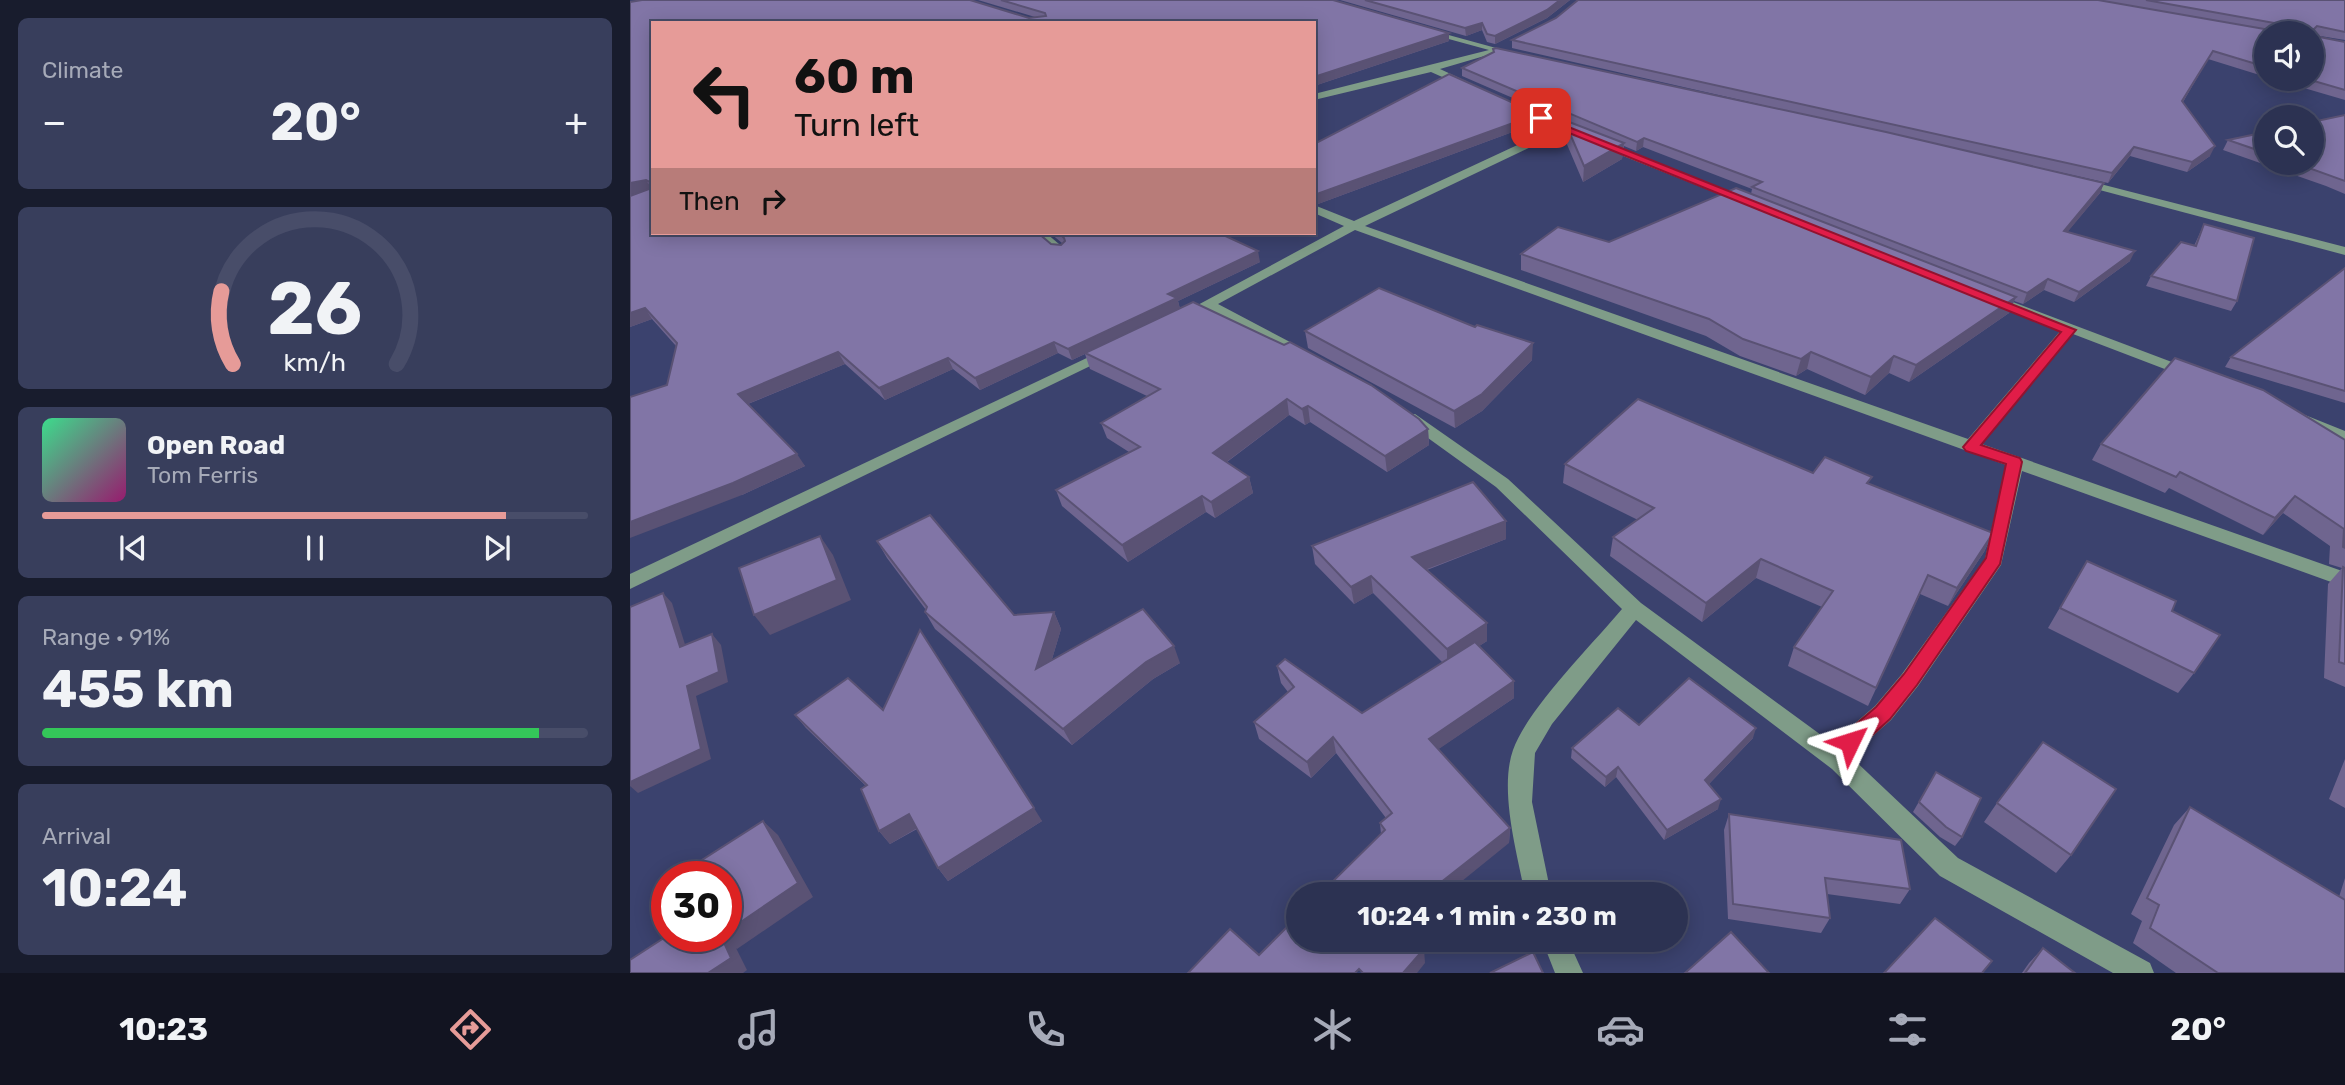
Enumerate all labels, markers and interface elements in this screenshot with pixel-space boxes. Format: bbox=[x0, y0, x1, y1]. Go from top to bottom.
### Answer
map controls bbox=[2254, 21, 2324, 175]
button: sound bbox=[2254, 21, 2324, 91]
text: 60 m bbox=[794, 47, 915, 105]
icon: left bbox=[679, 49, 770, 140]
text: Climate bbox=[42, 56, 123, 84]
pin bbox=[1511, 88, 1571, 148]
text: 20° bbox=[270, 91, 361, 153]
text: − bbox=[42, 99, 67, 145]
text: + bbox=[564, 99, 588, 145]
icon: arrive bbox=[1522, 99, 1560, 137]
button: search bbox=[2254, 105, 2324, 175]
text: Turn left bbox=[794, 106, 919, 144]
icon: right bbox=[754, 182, 792, 220]
text: Then bbox=[679, 186, 740, 217]
text: 26 bbox=[268, 266, 362, 352]
text: km/h bbox=[284, 348, 346, 377]
text: Open Road bbox=[147, 430, 285, 461]
text: Tom Ferris bbox=[147, 461, 258, 489]
icon: previous bbox=[114, 529, 152, 567]
icon: pause bbox=[296, 529, 334, 567]
icon: next bbox=[478, 529, 516, 567]
text: Range · 91% bbox=[42, 623, 170, 651]
text: 455 km bbox=[42, 658, 234, 720]
position arrow bbox=[1813, 705, 1887, 779]
text: Arrival bbox=[42, 822, 111, 850]
text: 10:24 bbox=[42, 857, 187, 919]
speed limit sign: 30 bbox=[651, 861, 742, 952]
text: 10:24 · 1 min · 230 m bbox=[1357, 901, 1617, 932]
icon: directions bbox=[446, 1005, 495, 1054]
icon: music bbox=[734, 1005, 783, 1054]
icon: phone bbox=[1021, 1005, 1070, 1054]
icon: climate bbox=[1308, 1005, 1357, 1054]
icon: car bbox=[1596, 1005, 1645, 1054]
icon: filters bbox=[1883, 1005, 1932, 1054]
text: 10:23 bbox=[119, 1010, 208, 1048]
text: 20° bbox=[2170, 1010, 2226, 1048]

